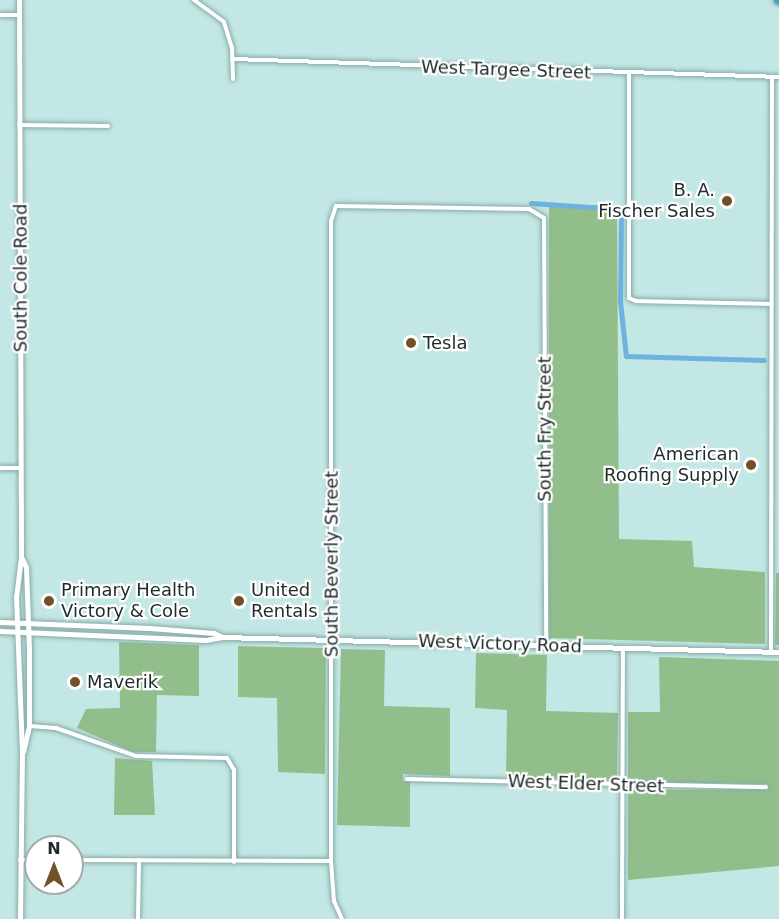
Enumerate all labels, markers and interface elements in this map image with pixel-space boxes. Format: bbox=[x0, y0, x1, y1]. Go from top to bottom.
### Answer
street label: West Targee Street bbox=[421, 56, 591, 84]
place label: B. A. Fischer Sales bbox=[598, 180, 715, 222]
marker: B. A. Fischer Sales bbox=[720, 194, 734, 208]
street label: South Cole Road bbox=[10, 204, 32, 352]
place label: Tesla bbox=[423, 332, 467, 354]
marker: Tesla bbox=[404, 336, 418, 350]
street label: South Fry Street bbox=[534, 356, 556, 502]
place label: American Roofing Supply bbox=[604, 444, 739, 486]
marker: American Roofing Supply bbox=[744, 458, 758, 472]
street label: South Beverly Street bbox=[321, 471, 343, 657]
place label: Primary Health Victory & Cole bbox=[61, 580, 195, 622]
place label: United Rentals bbox=[251, 580, 318, 622]
marker: Primary Health Victory & Cole bbox=[42, 594, 56, 608]
marker: United Rentals bbox=[232, 594, 246, 608]
street label: West Victory Road bbox=[418, 630, 582, 658]
place label: Maverik bbox=[87, 671, 158, 693]
marker: Maverik bbox=[68, 675, 82, 689]
street label: West Elder Street bbox=[507, 770, 665, 798]
north arrow bbox=[24, 835, 84, 895]
text: N bbox=[47, 839, 61, 858]

